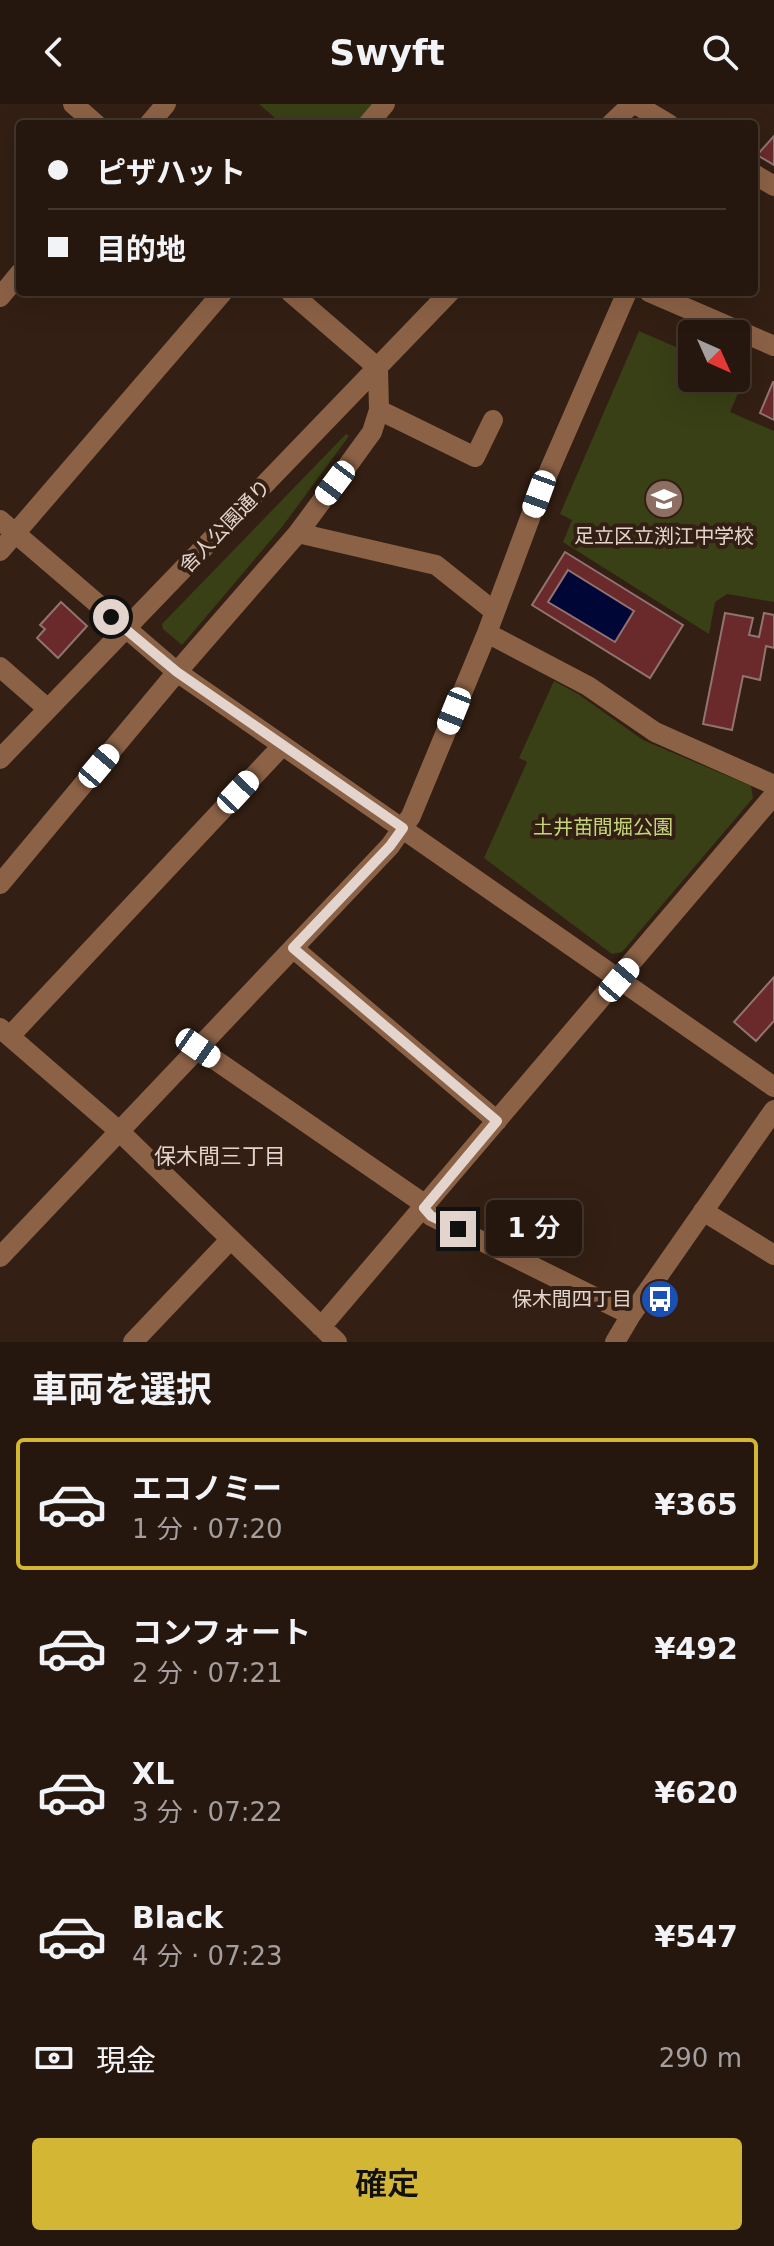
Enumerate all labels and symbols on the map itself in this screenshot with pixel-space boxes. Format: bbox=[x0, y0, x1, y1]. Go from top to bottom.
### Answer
north arrow bbox=[678, 320, 750, 392]
car bbox=[311, 457, 359, 509]
car bbox=[520, 467, 558, 521]
street label: 舎人公園通り bbox=[175, 475, 275, 577]
school or university icon: 足立区立渕江中学校 bbox=[643, 478, 685, 520]
place label: 足立区立渕江中学校 bbox=[574, 524, 754, 548]
route start bbox=[93, 599, 129, 635]
car bbox=[434, 684, 474, 738]
car bbox=[74, 740, 124, 792]
car bbox=[213, 766, 263, 818]
park label: 土井苗間堀公園 bbox=[533, 815, 673, 839]
car bbox=[594, 954, 644, 1006]
car bbox=[171, 1024, 225, 1072]
district label: 保木間三丁目 bbox=[154, 1144, 286, 1169]
callout: 1 分 bbox=[486, 1201, 582, 1257]
route end bbox=[440, 1211, 476, 1247]
bus stop icon: 保木間四丁目 bbox=[639, 1278, 681, 1320]
place label: 保木間四丁目 bbox=[512, 1287, 632, 1311]

